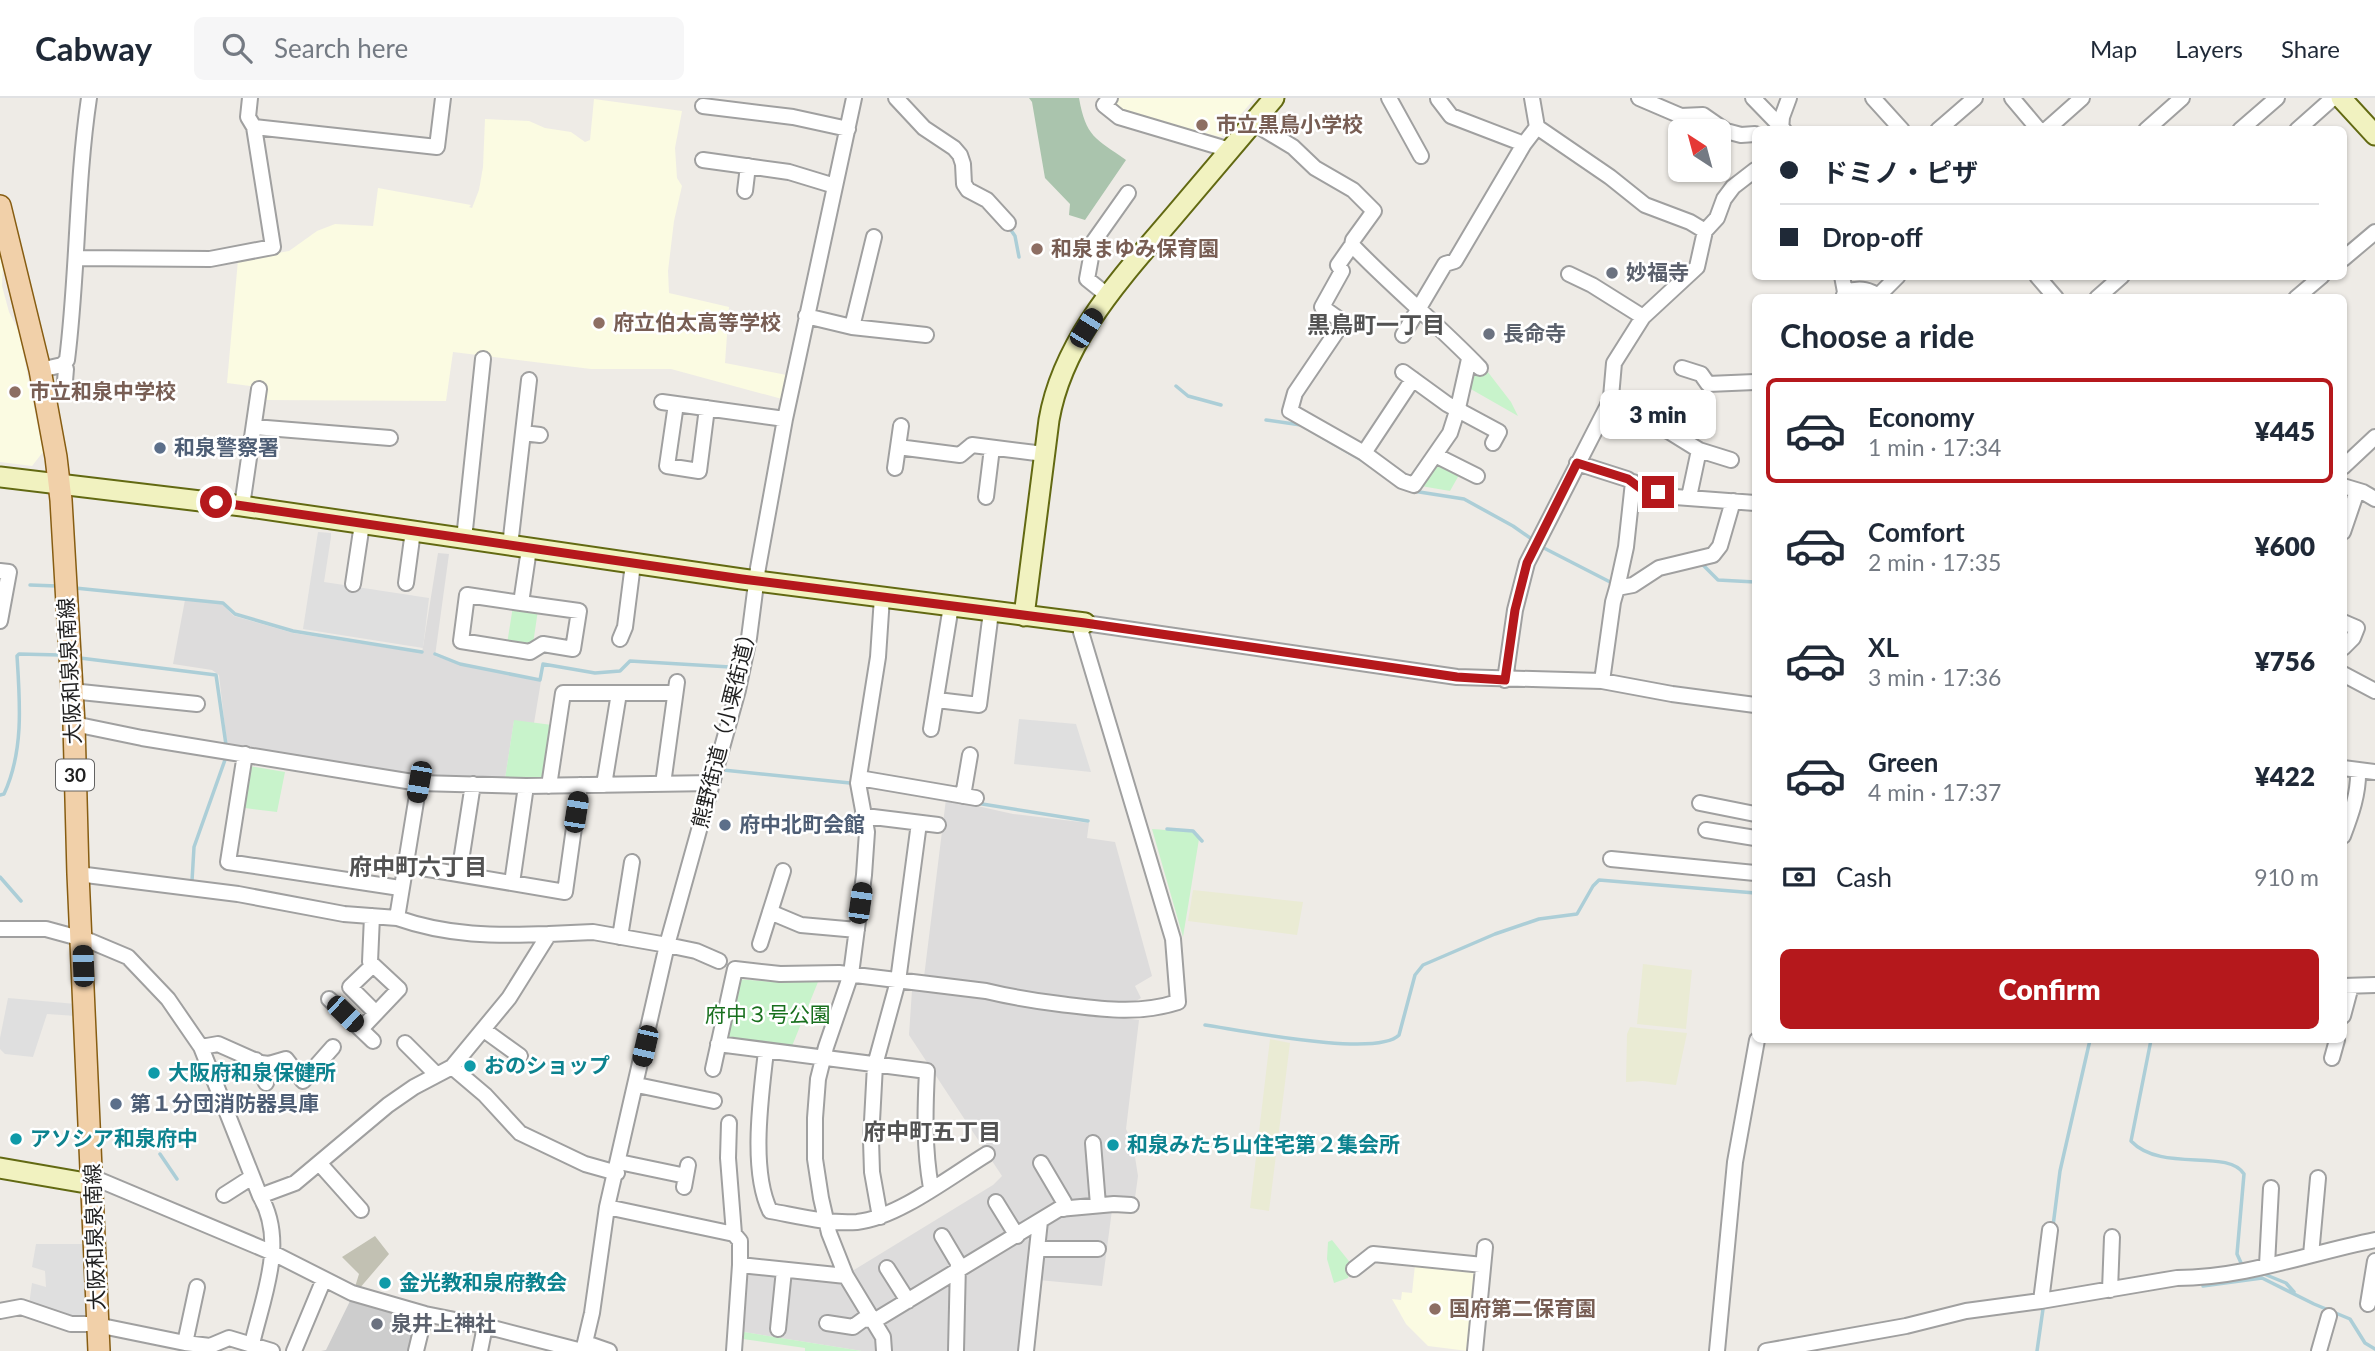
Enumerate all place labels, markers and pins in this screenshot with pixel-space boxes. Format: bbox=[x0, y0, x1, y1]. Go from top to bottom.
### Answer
place label: 市立黒鳥小学校 bbox=[1216, 111, 1363, 136]
marker: 市立黒鳥小学校 bbox=[1194, 117, 1210, 133]
place label: 和泉まゆみ保育園 bbox=[1051, 235, 1219, 260]
marker: 和泉まゆみ保育園 bbox=[1029, 241, 1045, 257]
place label: 妙福寺 bbox=[1626, 259, 1689, 284]
marker: 妙福寺 bbox=[1604, 265, 1620, 281]
place label: 府立伯太高等学校 bbox=[613, 309, 781, 334]
marker: 府立伯太高等学校 bbox=[591, 315, 607, 331]
place label: 長命寺 bbox=[1503, 320, 1566, 345]
marker: 長命寺 bbox=[1481, 326, 1497, 342]
place label: 市立和泉中学校 bbox=[29, 378, 176, 403]
marker: 市立和泉中学校 bbox=[7, 384, 23, 400]
place label: 和泉警察署 bbox=[174, 434, 279, 459]
marker: 和泉警察署 bbox=[152, 440, 168, 456]
place label: 府中北町会館 bbox=[739, 811, 865, 836]
marker: 府中北町会館 bbox=[717, 817, 733, 833]
place label: おのショップ bbox=[484, 1052, 610, 1077]
marker: おのショップ bbox=[462, 1058, 478, 1074]
place label: 大阪府和泉保健所 bbox=[168, 1059, 336, 1084]
marker: 大阪府和泉保健所 bbox=[146, 1065, 162, 1081]
place label: 第１分団消防器具庫 bbox=[130, 1090, 319, 1115]
marker: 第１分団消防器具庫 bbox=[108, 1096, 124, 1112]
place label: アソシア和泉府中 bbox=[30, 1125, 198, 1150]
marker: アソシア和泉府中 bbox=[8, 1131, 24, 1147]
place label: 和泉みたち山住宅第２集会所 bbox=[1127, 1131, 1400, 1156]
marker: 和泉みたち山住宅第２集会所 bbox=[1105, 1137, 1121, 1153]
place label: 金光教和泉府教会 bbox=[399, 1269, 567, 1294]
marker: 金光教和泉府教会 bbox=[377, 1275, 393, 1291]
place label: 国府第二保育園 bbox=[1449, 1295, 1596, 1320]
marker: 国府第二保育園 bbox=[1427, 1301, 1443, 1317]
place label: 泉井上神社 bbox=[391, 1310, 496, 1335]
marker: 泉井上神社 bbox=[369, 1316, 385, 1332]

